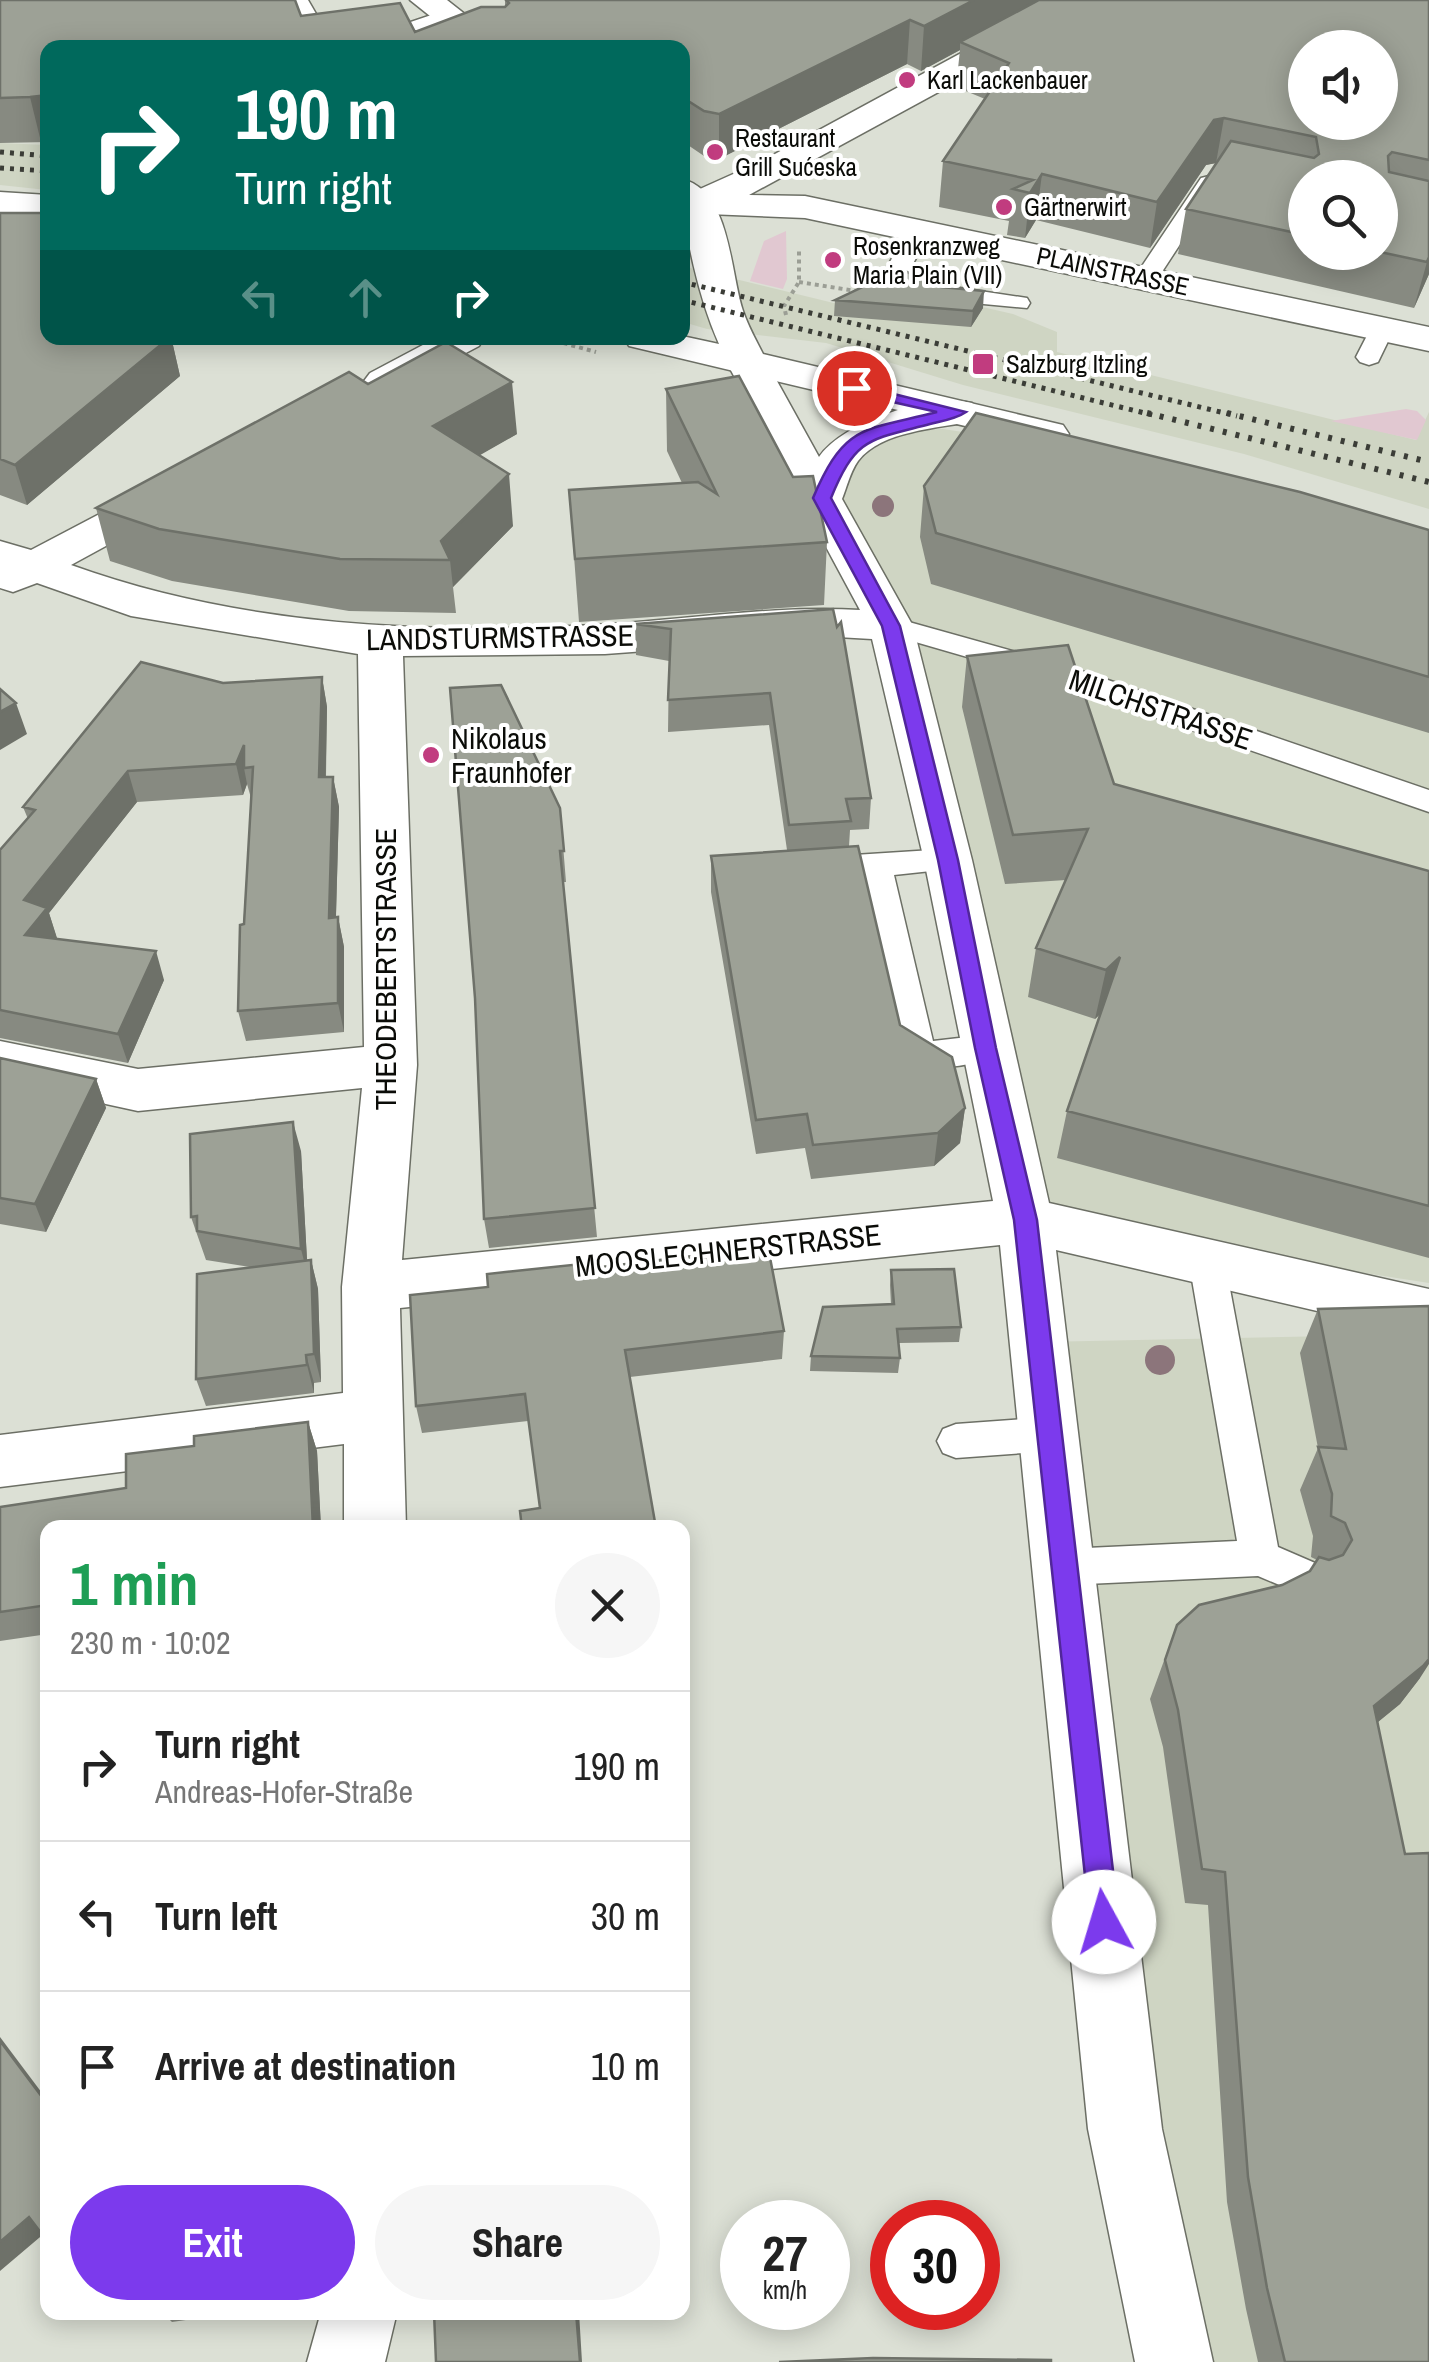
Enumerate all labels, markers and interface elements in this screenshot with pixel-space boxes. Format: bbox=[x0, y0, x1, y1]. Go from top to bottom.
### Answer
map controls bbox=[1288, 30, 1398, 270]
button: sound bbox=[1288, 30, 1398, 140]
place label: Karl Lackenbauer bbox=[927, 63, 1088, 97]
text: 190 m bbox=[235, 67, 398, 161]
marker: Karl Lackenbauer bbox=[896, 69, 918, 91]
icon: right bbox=[70, 80, 200, 210]
place label: Restaurant Grill Sućeska bbox=[735, 121, 858, 184]
marker: Restaurant Grill Sućeska bbox=[704, 141, 726, 163]
text: Turn right bbox=[235, 157, 392, 218]
button: search bbox=[1288, 160, 1398, 270]
place label: Gärtnerwirt bbox=[1024, 190, 1127, 224]
marker: Gärtnerwirt bbox=[993, 196, 1015, 218]
place label: Rosenkranzweg Maria Plain (VII) bbox=[853, 229, 1002, 292]
street label: PLAINSTRASSE bbox=[1034, 238, 1192, 304]
marker: Rosenkranzweg Maria Plain (VII) bbox=[822, 249, 844, 271]
icon: left bbox=[233, 270, 288, 325]
icon: ahead bbox=[338, 270, 393, 325]
icon: right bbox=[443, 270, 498, 325]
pin bbox=[812, 346, 897, 431]
place label: Salzburg Itzling bbox=[1006, 347, 1148, 381]
marker: Salzburg Itzling bbox=[970, 351, 996, 377]
icon: arrive bbox=[827, 361, 882, 416]
street label: LANDSTURMSTRASSE bbox=[366, 615, 634, 659]
street label: MILCHSTRASSE bbox=[1064, 659, 1258, 759]
place label: Nikolaus Fraunhofer bbox=[451, 718, 572, 792]
marker: Nikolaus Fraunhofer bbox=[420, 744, 442, 766]
street label: THEODEBERTSTRASSE bbox=[365, 828, 405, 1110]
street label: MOOSLECHNERSTRASSE bbox=[573, 1214, 883, 1286]
text: 1 min bbox=[70, 1543, 199, 1624]
button: close bbox=[555, 1553, 660, 1658]
text: 230 m · 10:02 bbox=[70, 1621, 230, 1664]
text: Turn right bbox=[155, 1719, 300, 1770]
icon: right bbox=[70, 1739, 125, 1794]
text: 190 m bbox=[573, 1741, 660, 1792]
text: Andreas-Hofer-Straße bbox=[155, 1770, 413, 1813]
position arrow bbox=[1052, 1870, 1156, 1974]
icon: left bbox=[70, 1889, 125, 1944]
text: Turn left bbox=[155, 1891, 277, 1942]
text: 30 m bbox=[591, 1891, 660, 1942]
icon: arrive bbox=[70, 2039, 125, 2094]
text: Arrive at destination bbox=[155, 2041, 456, 2092]
text: 10 m bbox=[591, 2041, 660, 2092]
button: Exit bbox=[70, 2185, 355, 2300]
button: Share bbox=[375, 2185, 660, 2300]
speed limit sign: 30 bbox=[870, 2200, 1000, 2330]
text: 27 bbox=[762, 2219, 808, 2287]
text: km/h bbox=[763, 2273, 807, 2307]

